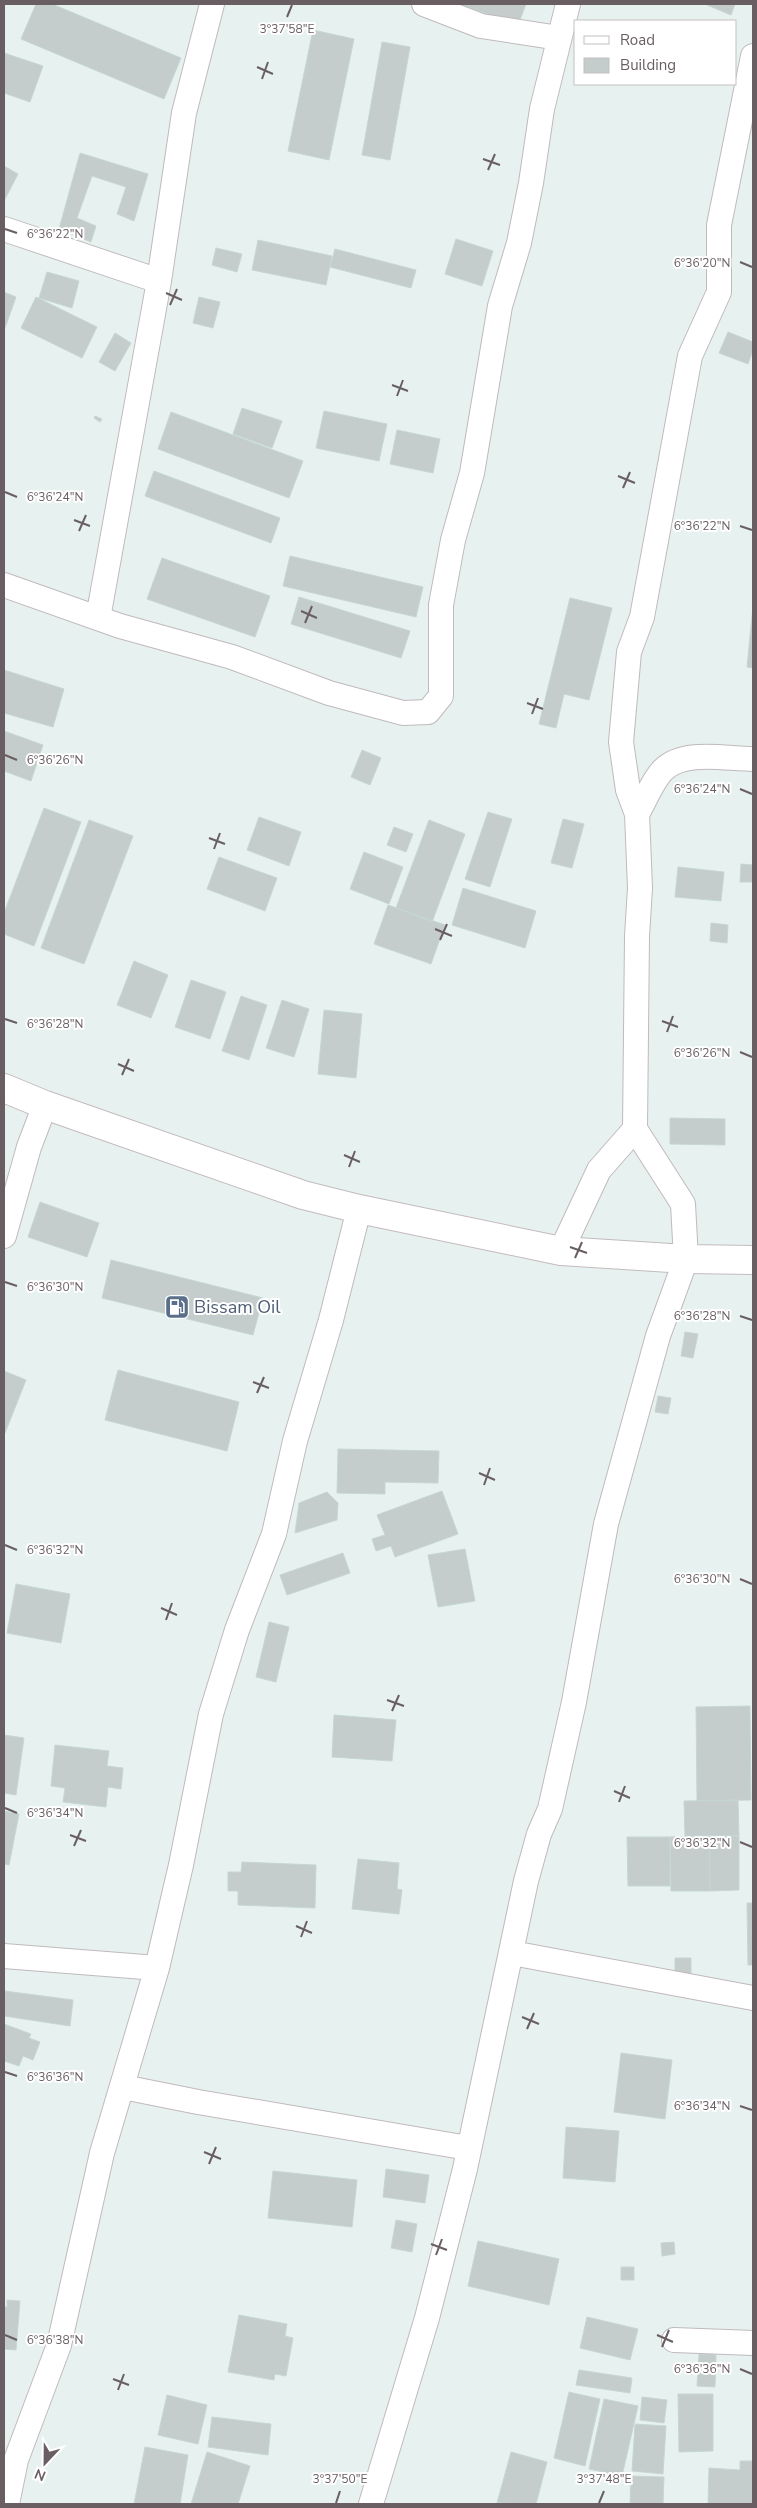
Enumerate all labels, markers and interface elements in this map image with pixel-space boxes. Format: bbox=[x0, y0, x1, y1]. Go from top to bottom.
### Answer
legend bbox=[574, 20, 737, 85]
text: 3°37'58"E bbox=[260, 21, 314, 37]
text: Road bbox=[620, 30, 655, 50]
text: Building bbox=[620, 55, 676, 75]
text: 6°36'22"N bbox=[27, 226, 83, 242]
text: 6°36'20"N bbox=[674, 255, 730, 271]
text: 6°36'24"N bbox=[27, 489, 83, 505]
text: 6°36'22"N bbox=[674, 518, 730, 534]
text: 6°36'26"N bbox=[27, 752, 83, 768]
text: 6°36'24"N bbox=[674, 781, 730, 797]
text: 6°36'28"N bbox=[27, 1016, 83, 1032]
text: 6°36'26"N bbox=[674, 1045, 730, 1061]
text: 6°36'30"N bbox=[27, 1279, 83, 1295]
fuel station icon: Bissam Oil bbox=[164, 1294, 190, 1320]
place label: Bissam Oil bbox=[194, 1295, 281, 1319]
text: 6°36'28"N bbox=[674, 1308, 730, 1324]
text: 6°36'32"N bbox=[27, 1542, 83, 1558]
text: 6°36'30"N bbox=[674, 1571, 730, 1587]
text: 6°36'34"N bbox=[27, 1805, 83, 1821]
text: 6°36'32"N bbox=[674, 1835, 730, 1851]
text: 6°36'36"N bbox=[27, 2069, 83, 2085]
text: 6°36'34"N bbox=[674, 2098, 730, 2114]
text: 6°36'38"N bbox=[27, 2332, 83, 2348]
text: 6°36'36"N bbox=[674, 2361, 730, 2377]
north arrow bbox=[20, 2438, 70, 2488]
text: N bbox=[32, 2464, 49, 2485]
text: 3°37'50"E bbox=[313, 2471, 367, 2487]
text: 3°37'48"E bbox=[577, 2471, 631, 2487]

